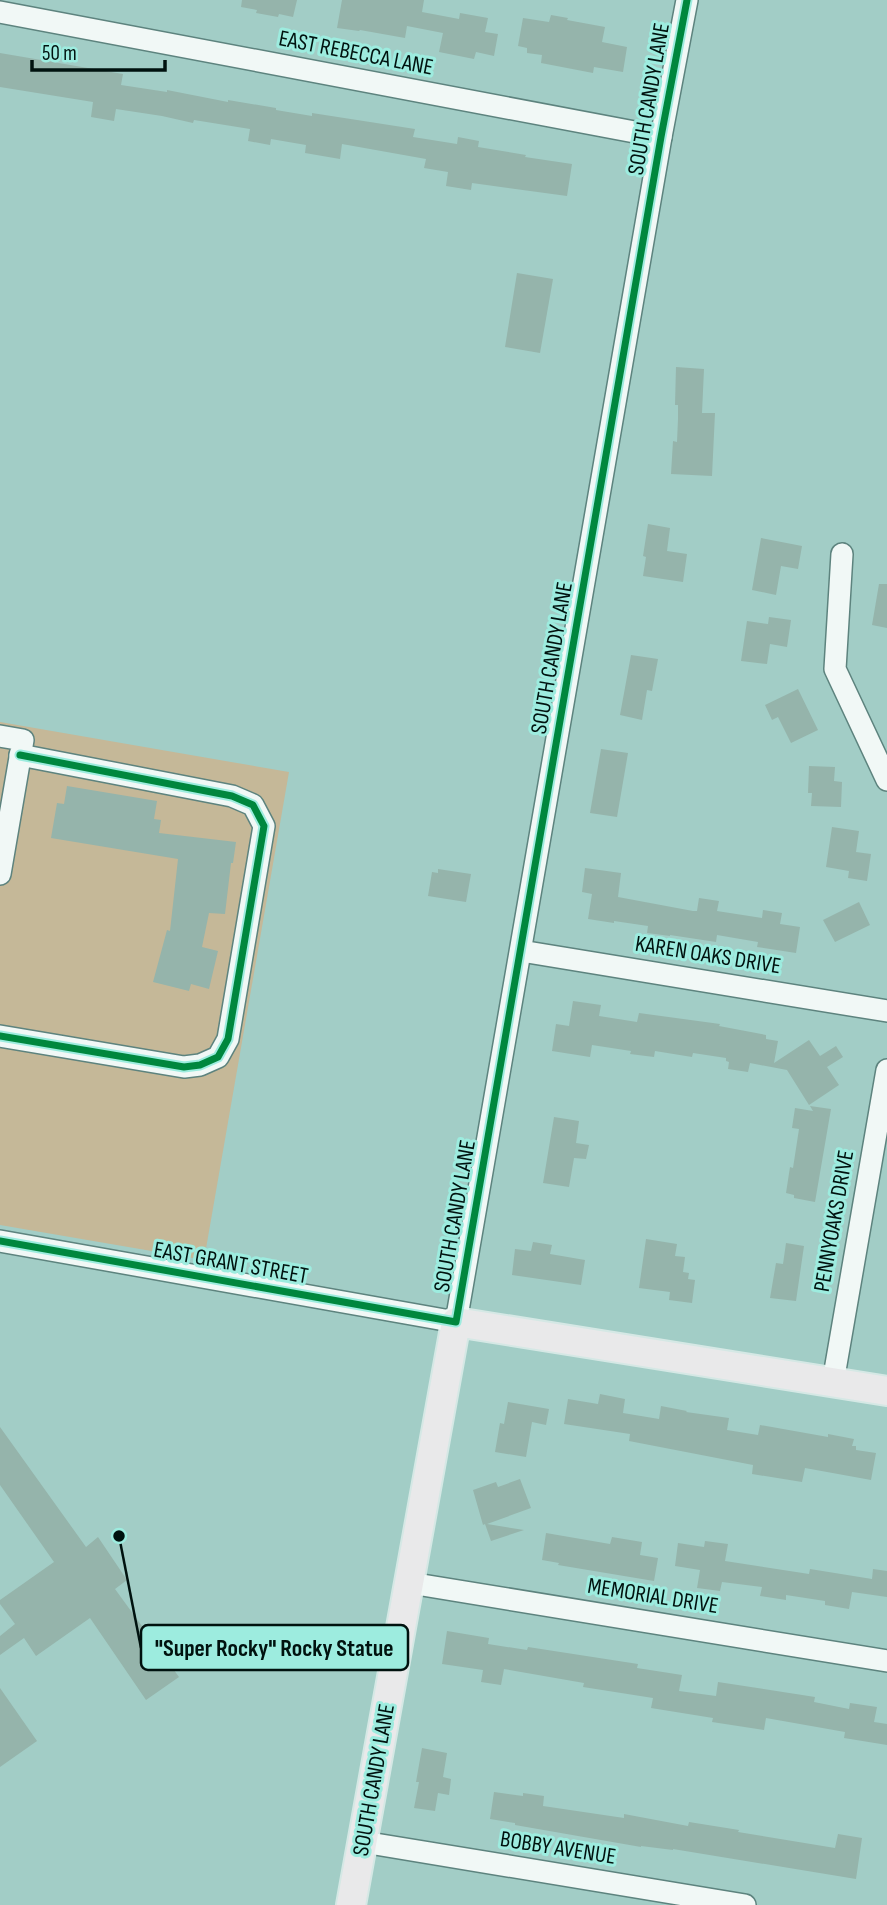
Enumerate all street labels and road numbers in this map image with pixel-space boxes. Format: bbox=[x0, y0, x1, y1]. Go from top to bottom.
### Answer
street label: SOUTH CANDY LANE bbox=[622, 21, 676, 177]
street label: EAST REBECCA LANE bbox=[276, 24, 436, 82]
street label: SOUTH CANDY LANE bbox=[525, 580, 579, 736]
street label: KAREN OAKS DRIVE bbox=[633, 930, 783, 980]
street label: SOUTH CANDY LANE bbox=[428, 1138, 482, 1294]
street label: PENNYOAKS DRIVE bbox=[808, 1148, 860, 1294]
street label: EAST GRANT STREET bbox=[152, 1236, 310, 1290]
street label: MEMORIAL DRIVE bbox=[586, 1572, 720, 1620]
street label: SOUTH CANDY LANE bbox=[347, 1702, 401, 1858]
street label: BOBBY AVENUE bbox=[498, 1825, 618, 1871]

